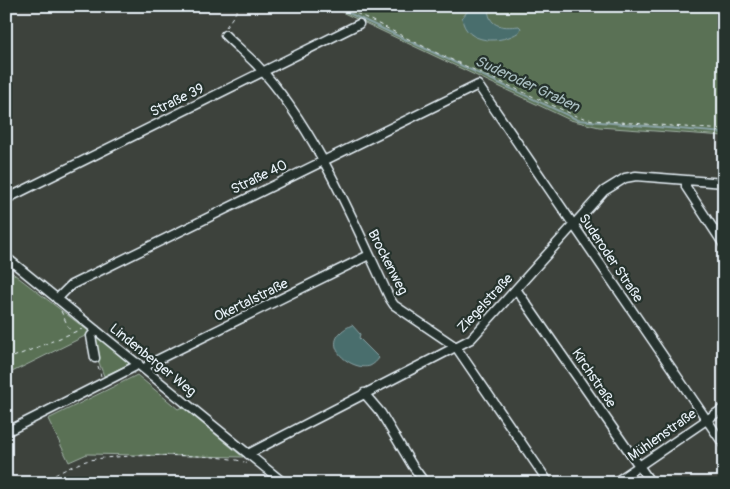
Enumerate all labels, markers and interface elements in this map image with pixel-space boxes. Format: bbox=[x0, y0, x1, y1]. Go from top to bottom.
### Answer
water label: Suderoder Graben bbox=[472, 52, 584, 117]
street label: Straße 39 bbox=[147, 80, 207, 120]
street label: Straße 40 bbox=[228, 156, 290, 198]
street label: Suderoder Straße bbox=[575, 210, 647, 306]
street label: Brockenweg bbox=[364, 226, 412, 298]
street label: Ziegelstraße bbox=[453, 270, 517, 336]
street label: Okertalstraße bbox=[211, 275, 291, 325]
street label: Lindenberger Weg bbox=[106, 320, 200, 400]
street label: Kirchstraße bbox=[568, 345, 620, 411]
street label: Mühlenstraße bbox=[625, 405, 699, 465]

